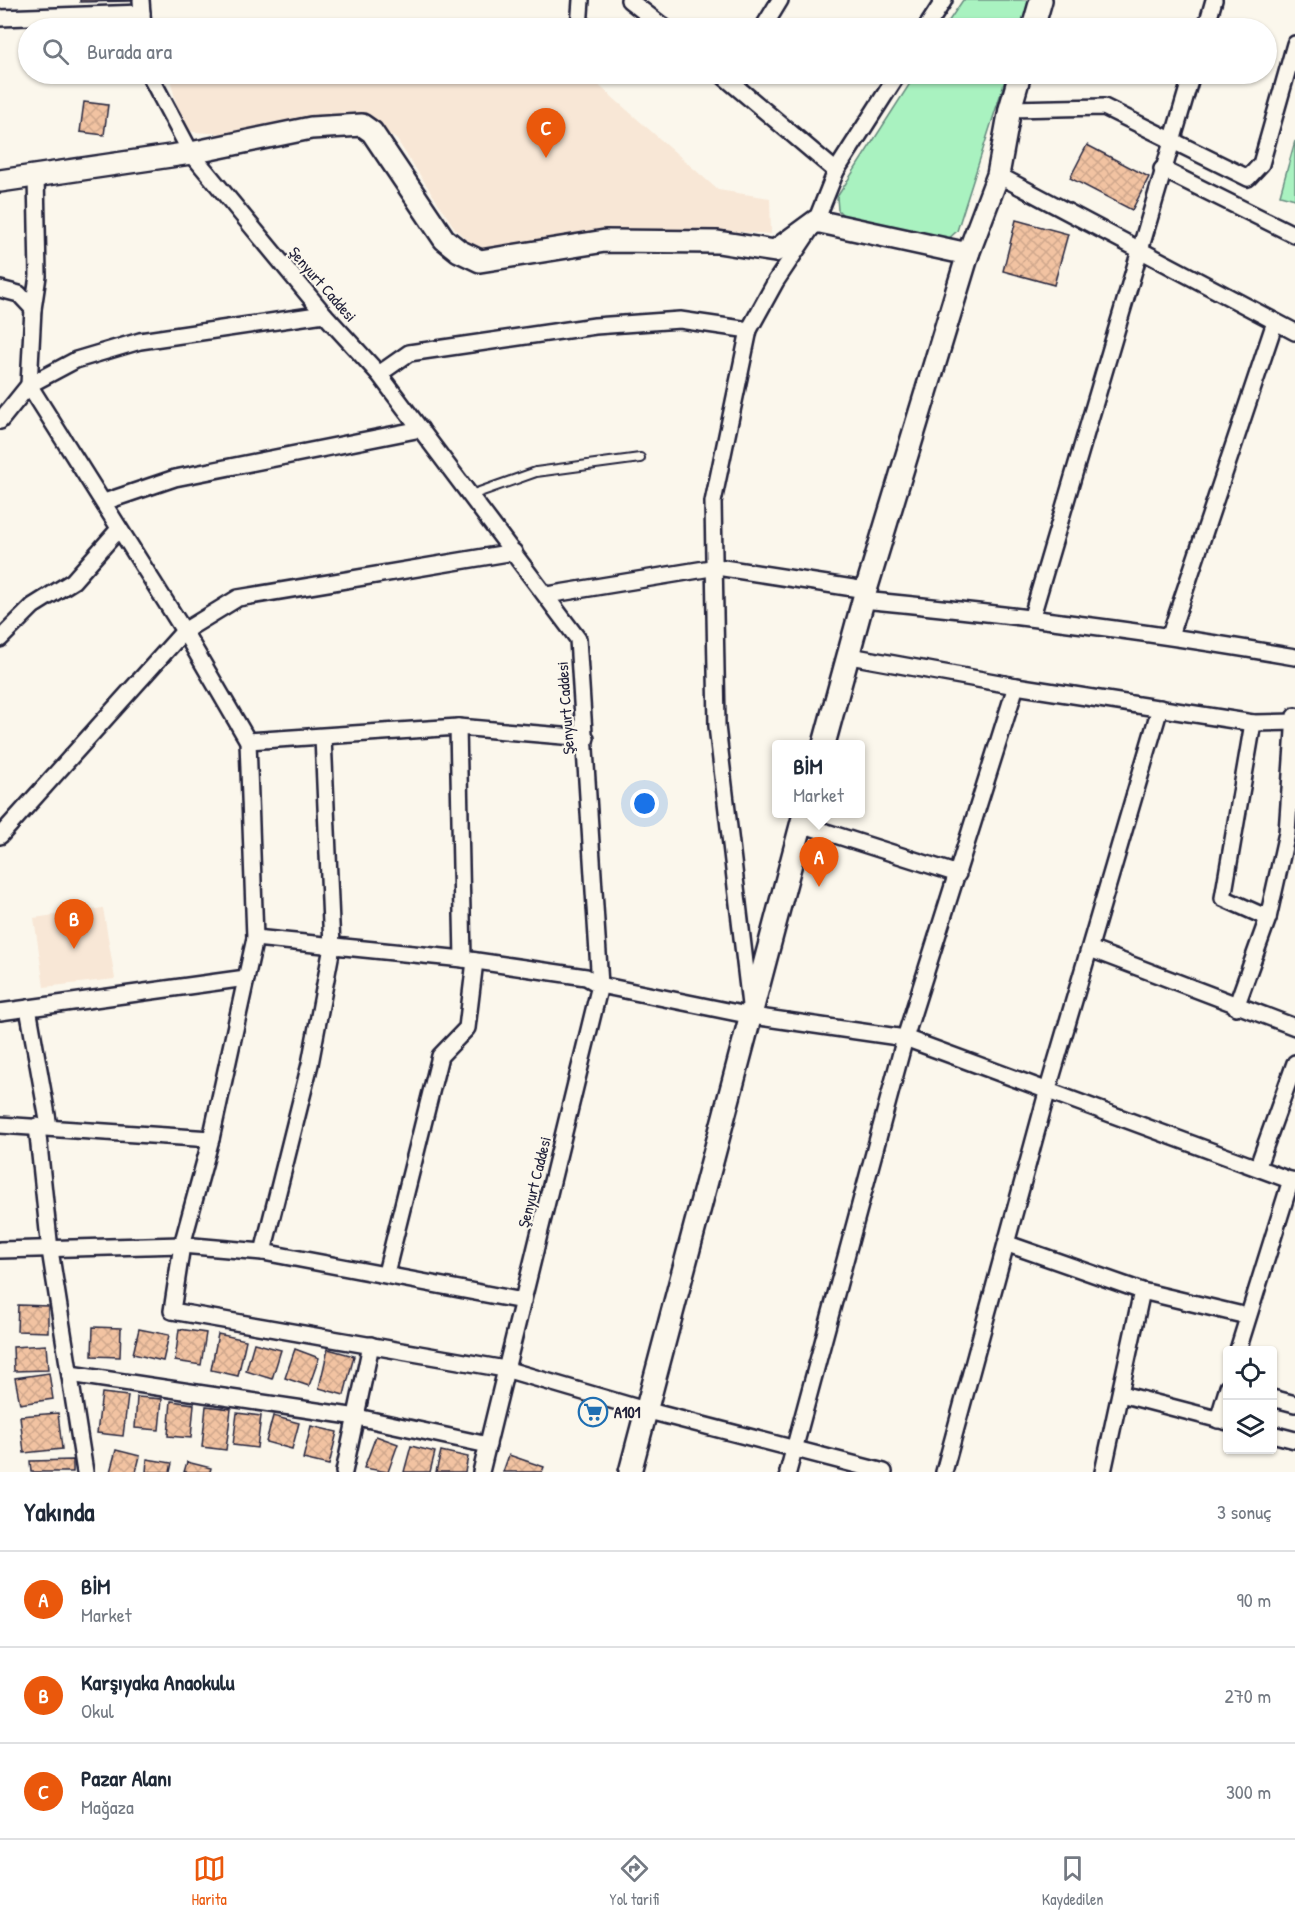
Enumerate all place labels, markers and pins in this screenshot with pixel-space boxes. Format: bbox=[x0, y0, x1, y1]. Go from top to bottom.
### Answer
pin: C bbox=[526, 108, 566, 158]
pin: A bbox=[800, 838, 838, 887]
pin: B bbox=[54, 900, 94, 949]
supermarket icon: A101 bbox=[577, 1396, 609, 1428]
place label: A101 bbox=[614, 1401, 641, 1423]

